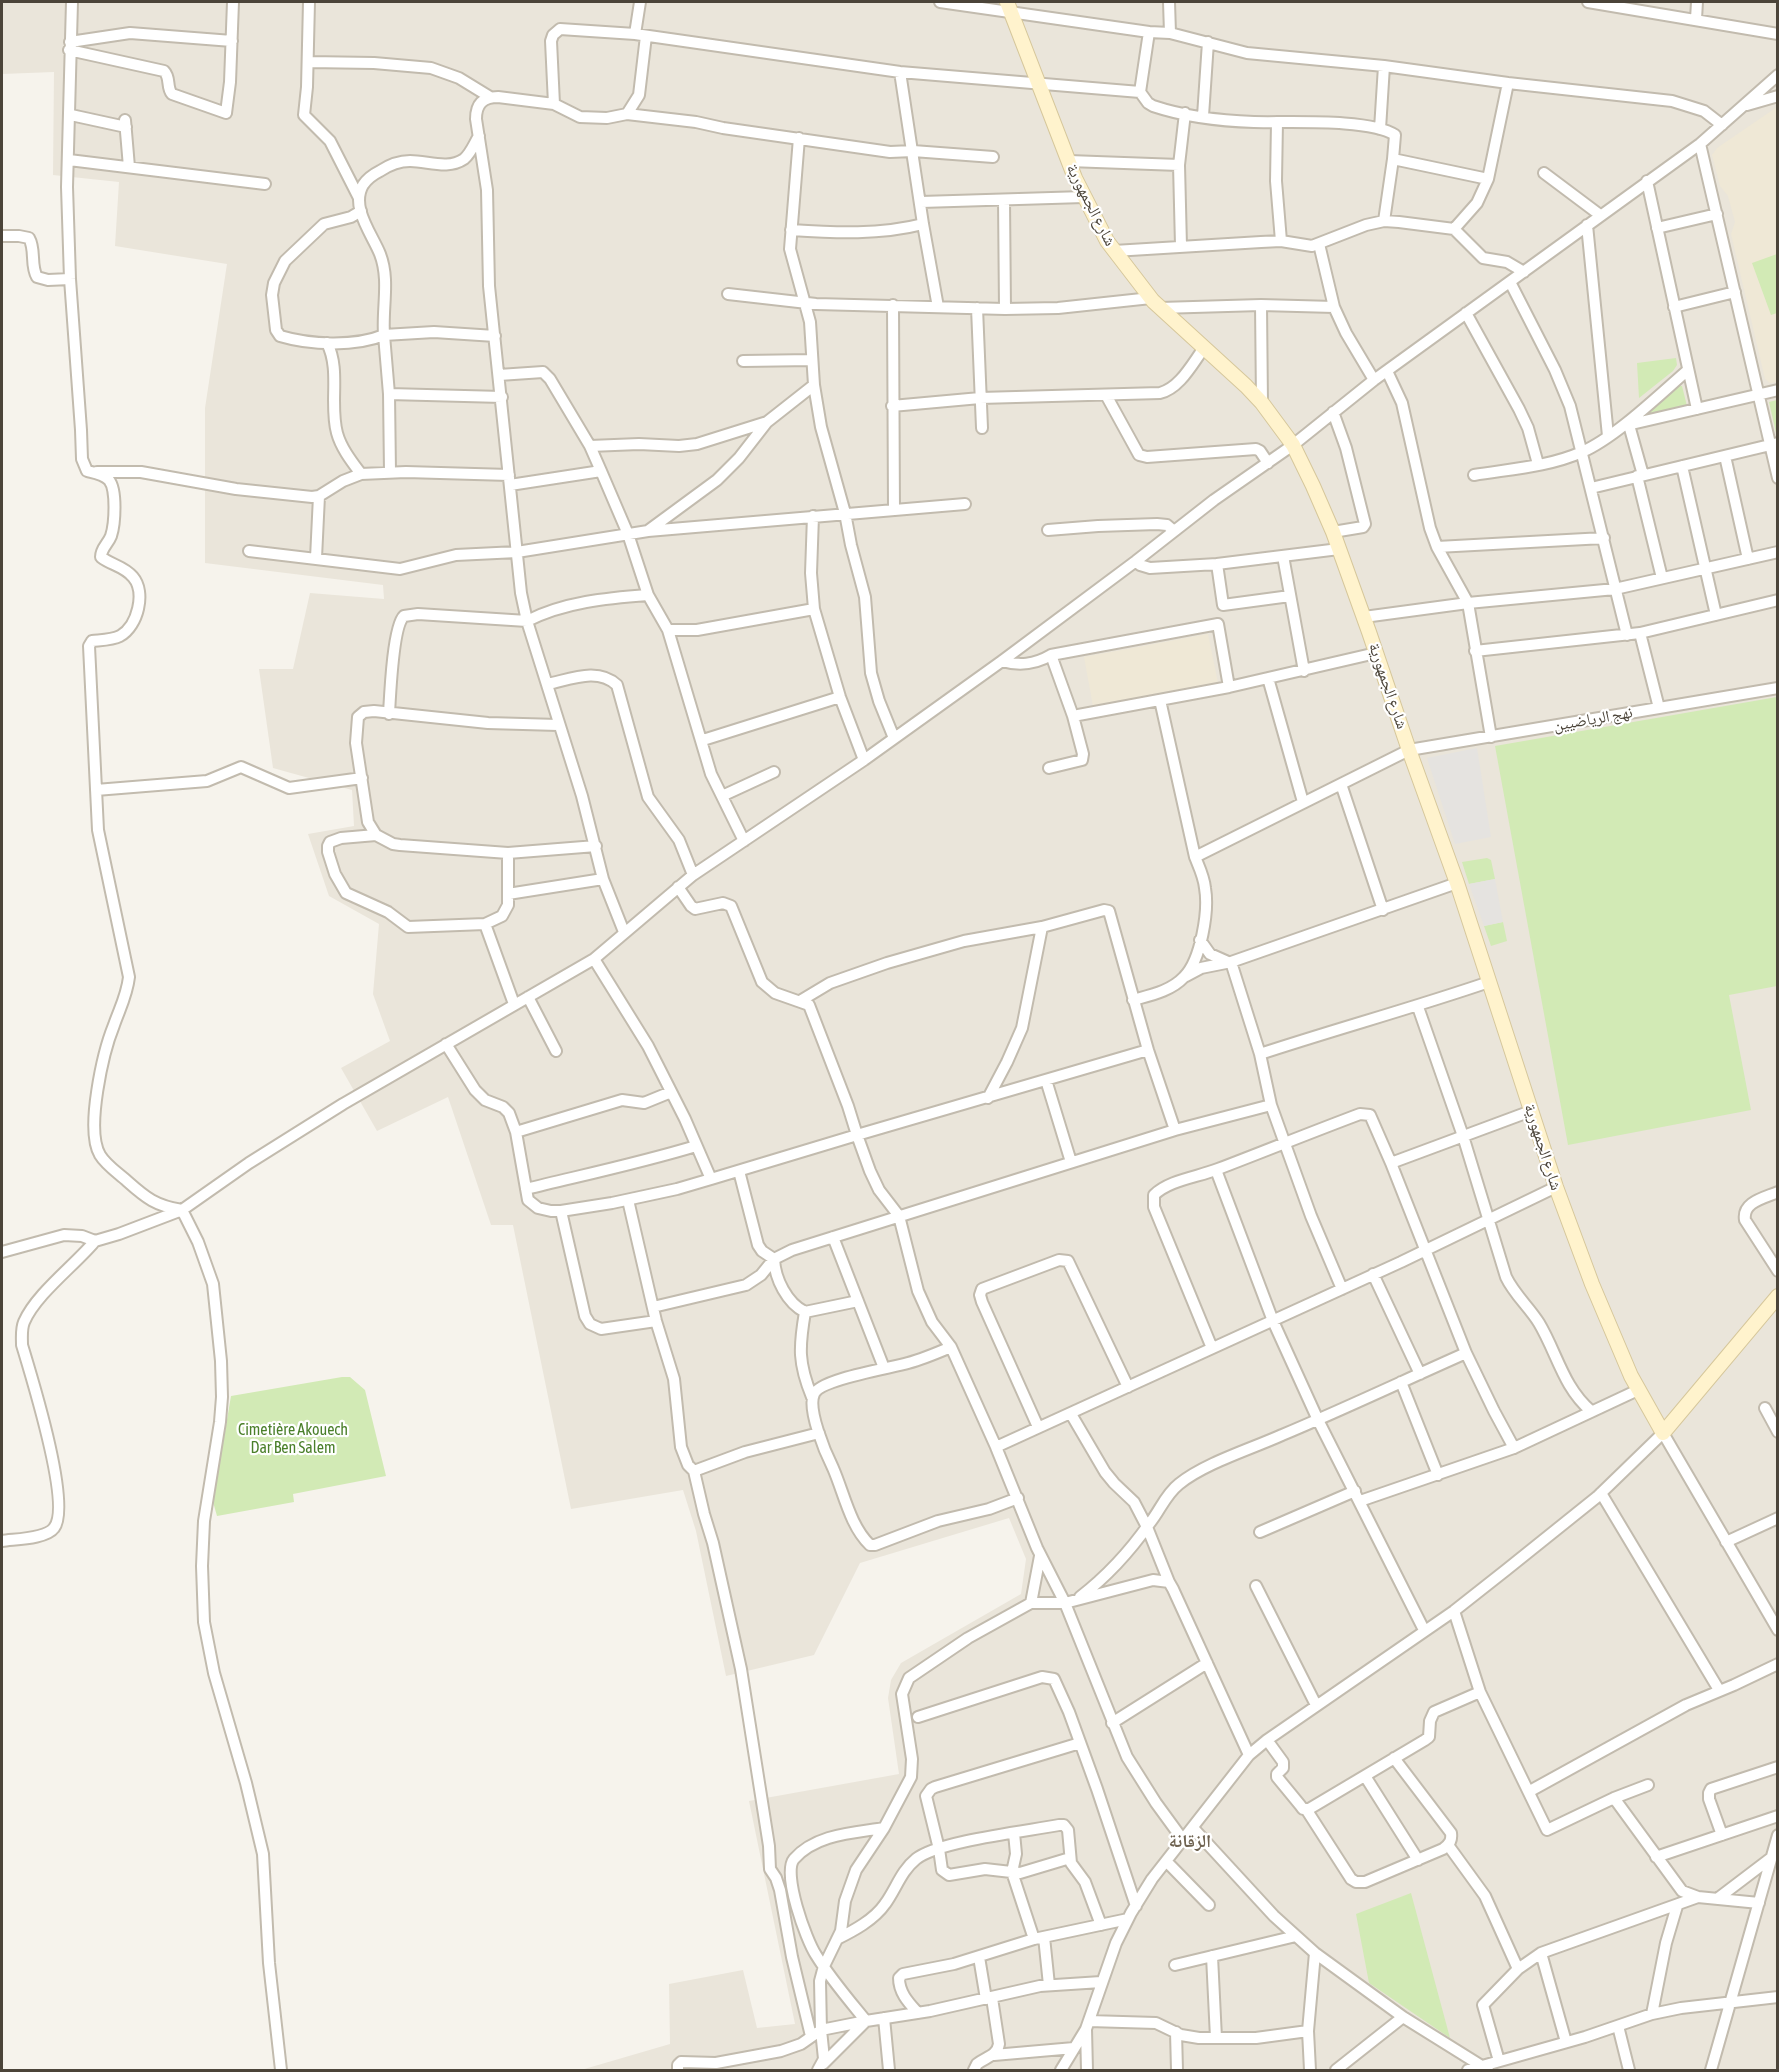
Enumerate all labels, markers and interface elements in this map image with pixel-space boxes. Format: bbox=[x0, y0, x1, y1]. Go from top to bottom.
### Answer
street label: شارع الجمهورية bbox=[1062, 161, 1120, 249]
street label: شارع الجمهورية bbox=[1364, 641, 1412, 731]
street label: نهج الرياضيين bbox=[1552, 703, 1634, 735]
street label: شارع الجمهورية bbox=[1520, 1101, 1566, 1193]
park label: Cimetière Akouech Dar Ben Salem bbox=[238, 1420, 348, 1458]
district label: الزقانة bbox=[1169, 1830, 1211, 1852]

